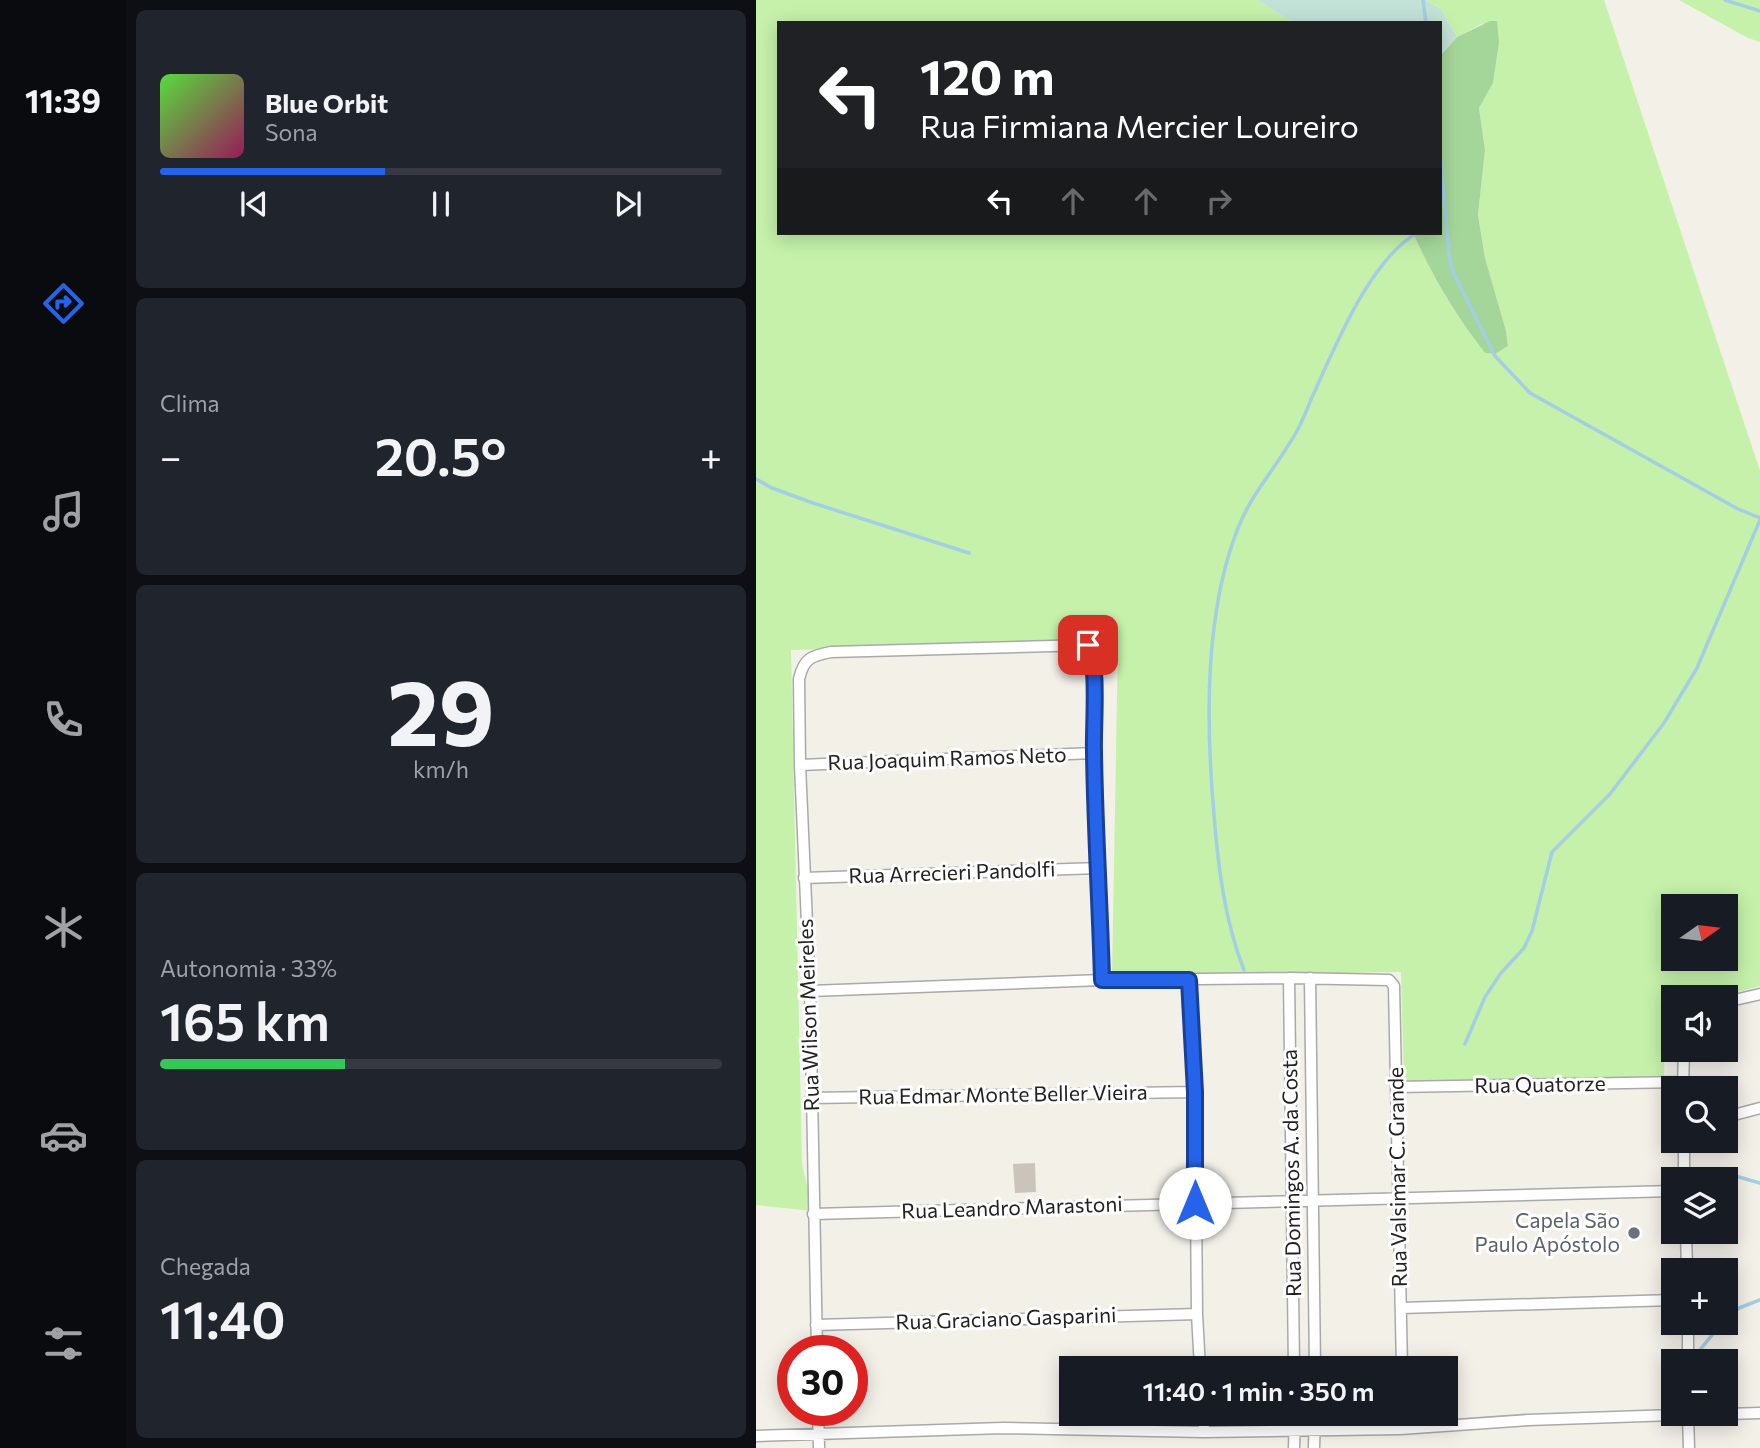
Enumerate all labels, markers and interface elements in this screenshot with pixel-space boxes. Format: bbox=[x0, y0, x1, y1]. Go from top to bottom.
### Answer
text: 120 m bbox=[920, 45, 1054, 105]
icon: left bbox=[805, 49, 896, 140]
text: 11:39 bbox=[25, 80, 101, 120]
text: Blue Orbit bbox=[265, 87, 388, 118]
text: Rua Firmiana Mercier Loureiro bbox=[920, 105, 1359, 145]
text: Sona bbox=[265, 118, 317, 146]
icon: left bbox=[981, 182, 1019, 220]
icon: ahead bbox=[1054, 182, 1092, 220]
icon: ahead bbox=[1127, 182, 1165, 220]
icon: right bbox=[1200, 182, 1238, 220]
icon: previous bbox=[235, 185, 273, 223]
icon: pause bbox=[422, 185, 460, 223]
icon: next bbox=[609, 185, 647, 223]
icon: directions bbox=[39, 279, 88, 328]
text: Clima bbox=[160, 389, 220, 417]
text: 20.5° bbox=[375, 423, 506, 487]
text: − bbox=[160, 432, 182, 479]
text: + bbox=[700, 432, 722, 479]
icon: music bbox=[39, 487, 88, 536]
pin bbox=[1058, 615, 1118, 675]
icon: arrive bbox=[1069, 626, 1107, 664]
text: 29 bbox=[387, 653, 495, 765]
icon: phone bbox=[39, 695, 88, 744]
street label: Rua Joaquim Ramos Neto bbox=[827, 741, 1067, 774]
text: km/h bbox=[413, 755, 469, 783]
street label: Rua Arrecieri Pandolfi bbox=[848, 855, 1056, 888]
north arrow bbox=[1661, 894, 1738, 971]
map controls bbox=[1661, 894, 1738, 1426]
icon: climate bbox=[39, 903, 88, 952]
street label: Rua Wilson Meireles bbox=[792, 918, 823, 1112]
text: Autonomia · 33% bbox=[160, 954, 337, 982]
button: sound bbox=[1661, 985, 1738, 1062]
text: 165 km bbox=[160, 988, 330, 1052]
street label: Rua Domingos A. da Costa bbox=[1276, 1049, 1305, 1297]
street label: Rua Valsimar C. Grande bbox=[1382, 1067, 1411, 1287]
street label: Rua Quatorze bbox=[1474, 1070, 1606, 1097]
button: search bbox=[1661, 1076, 1738, 1153]
street label: Rua Edmar Monte Beller Vieira bbox=[858, 1078, 1148, 1109]
icon: car bbox=[39, 1111, 88, 1160]
position arrow bbox=[1158, 1166, 1232, 1240]
button: layers bbox=[1661, 1167, 1738, 1244]
street label: Rua Leandro Marastoni bbox=[901, 1190, 1123, 1223]
place label: Capela São Paulo Apóstolo bbox=[1475, 1207, 1620, 1256]
marker: Capela São Paulo Apóstolo bbox=[1626, 1225, 1642, 1241]
text: Chegada bbox=[160, 1252, 251, 1280]
button: + bbox=[1661, 1258, 1738, 1335]
text: 11:40 bbox=[160, 1286, 286, 1350]
street label: Rua Graciano Gasparini bbox=[895, 1301, 1117, 1334]
icon: filters bbox=[39, 1319, 88, 1368]
speed limit sign: 30 bbox=[777, 1335, 868, 1426]
button: − bbox=[1661, 1349, 1738, 1426]
text: 11:40 · 1 min · 350 m bbox=[1142, 1375, 1375, 1406]

